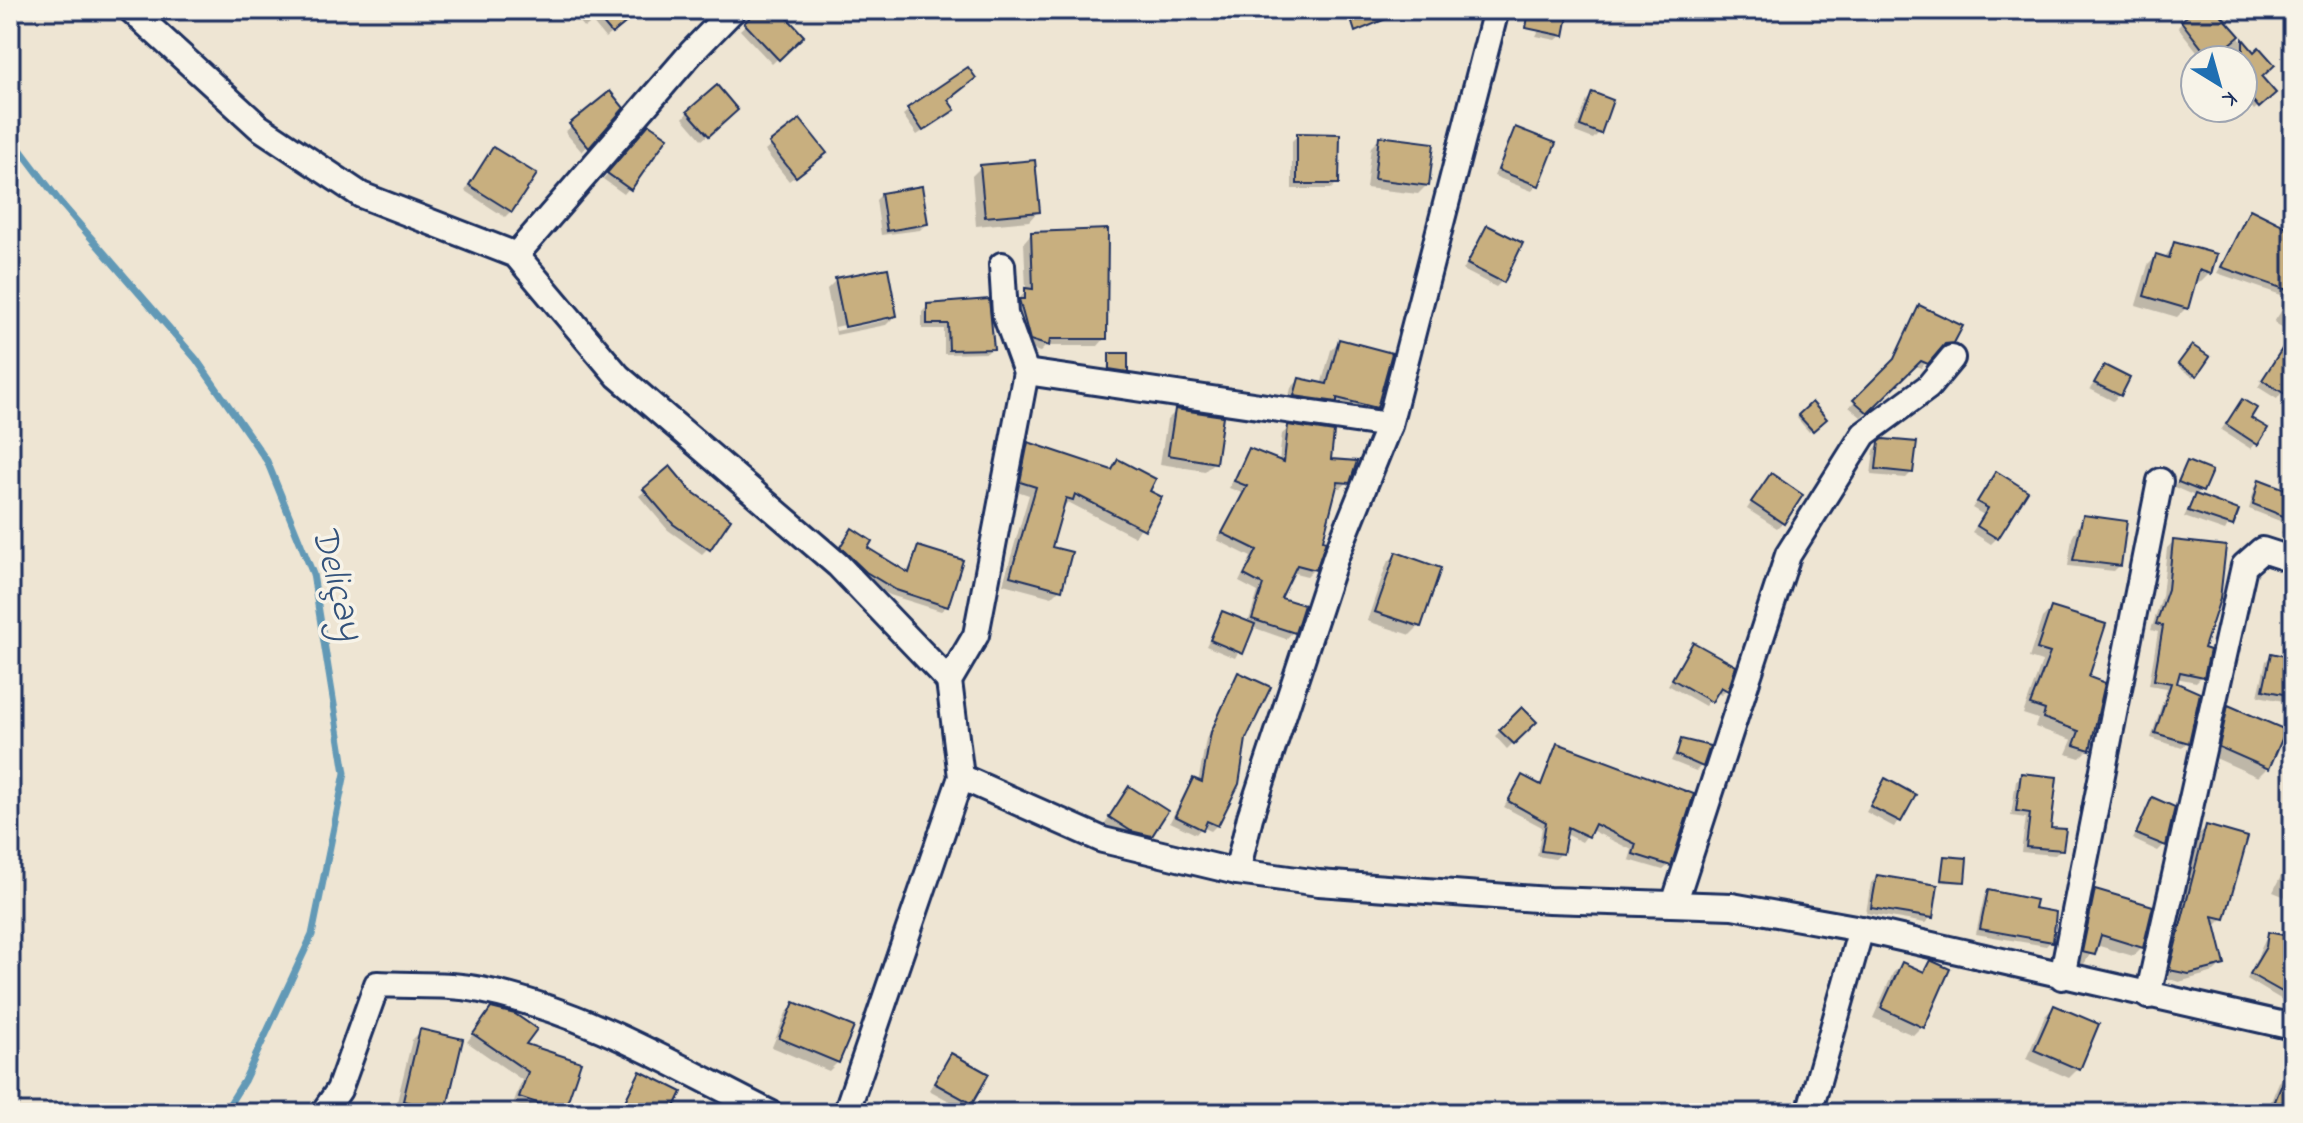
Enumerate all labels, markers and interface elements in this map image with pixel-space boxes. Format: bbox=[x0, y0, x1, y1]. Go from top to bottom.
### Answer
north arrow bbox=[2179, 44, 2259, 124]
text: K bbox=[2214, 82, 2243, 114]
water label: Deliçay bbox=[294, 519, 378, 647]

